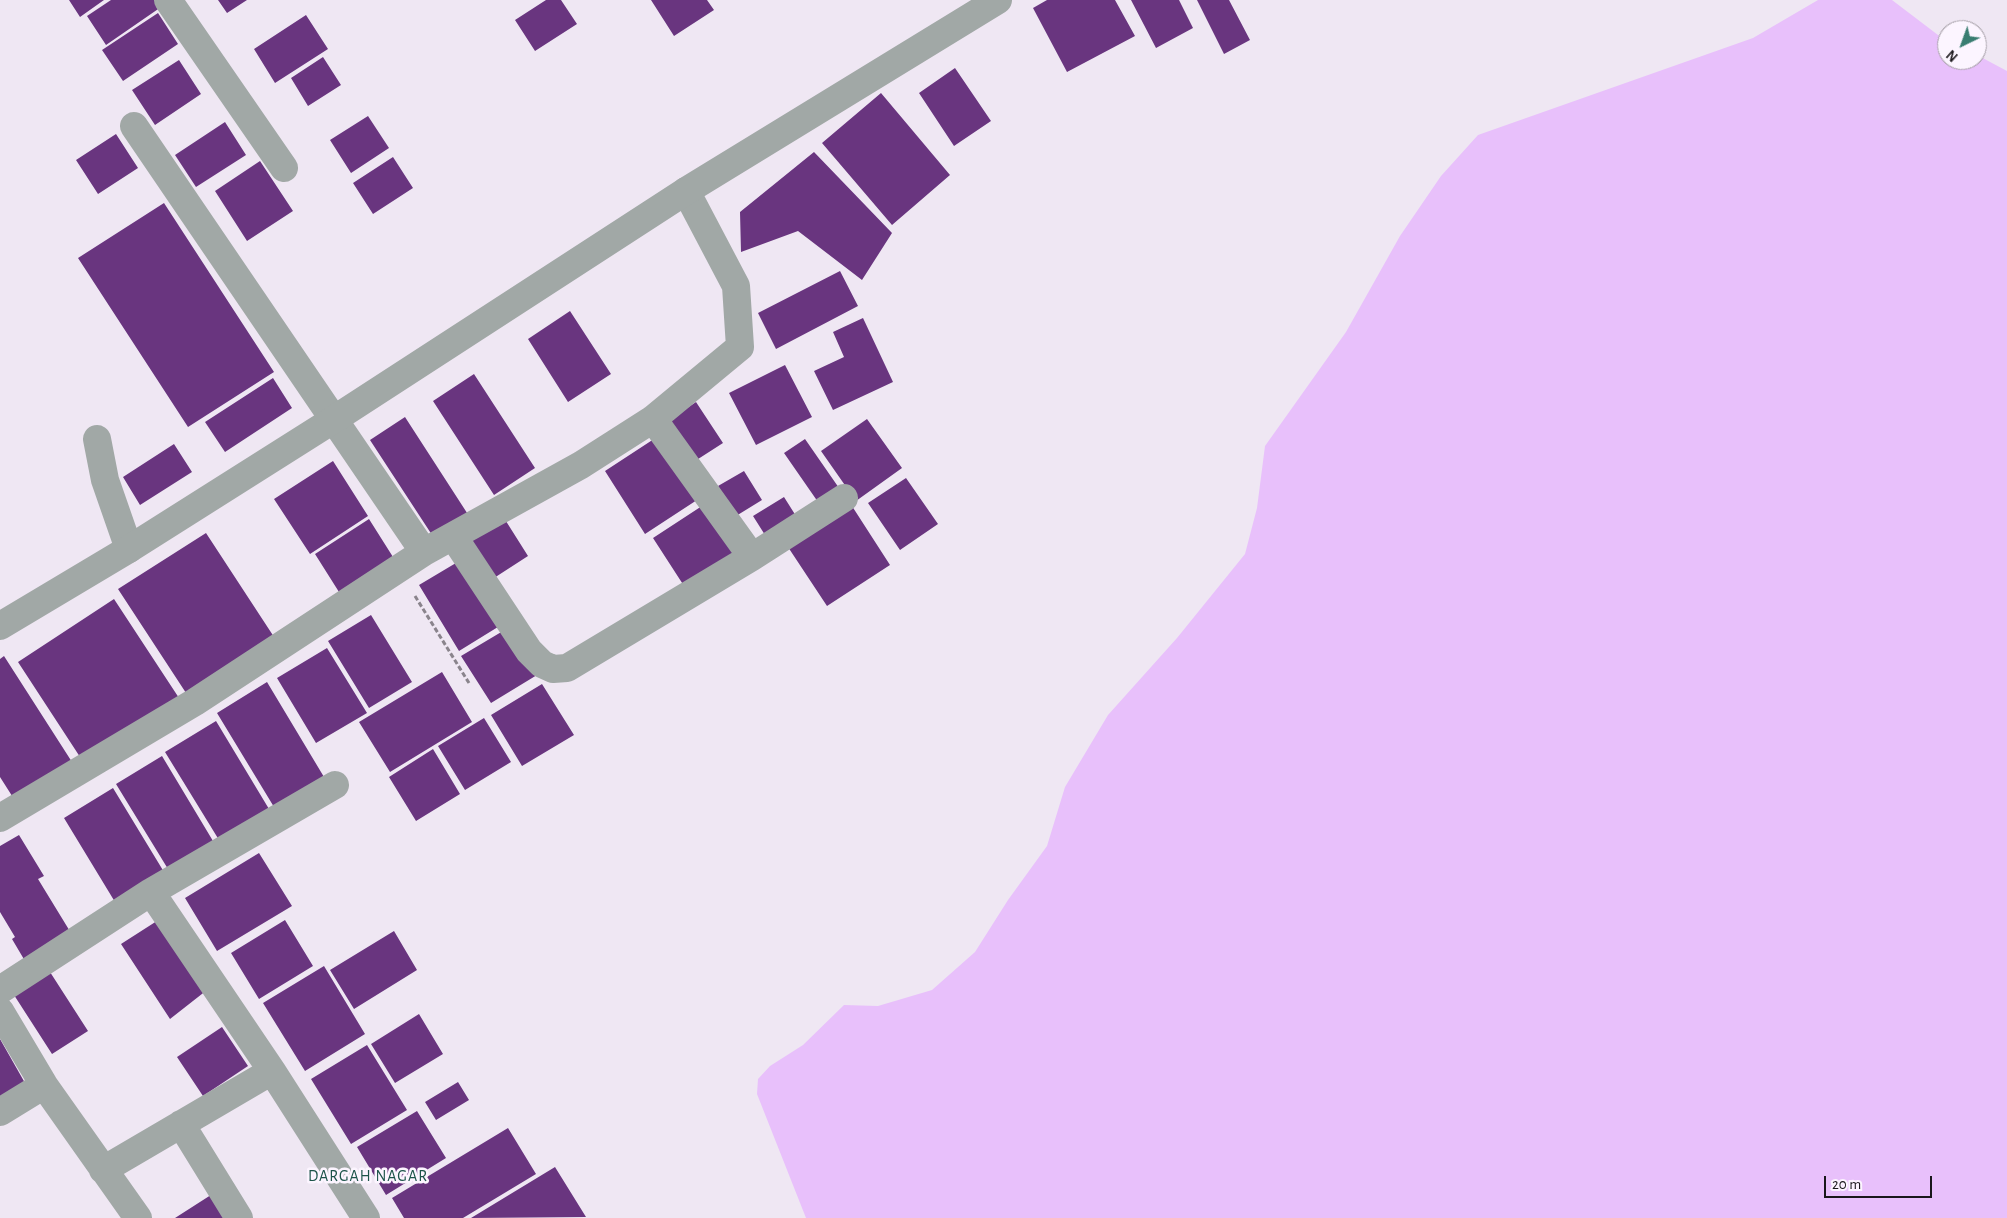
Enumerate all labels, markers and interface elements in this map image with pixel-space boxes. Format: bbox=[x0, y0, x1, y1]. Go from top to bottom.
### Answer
north arrow bbox=[1937, 20, 1987, 70]
text: N bbox=[1944, 47, 1961, 64]
district label: DARGAH NAGAR bbox=[306, 1166, 430, 1186]
scale bar bbox=[1827, 1166, 1934, 1198]
text: 20 m bbox=[1832, 1177, 1861, 1192]

